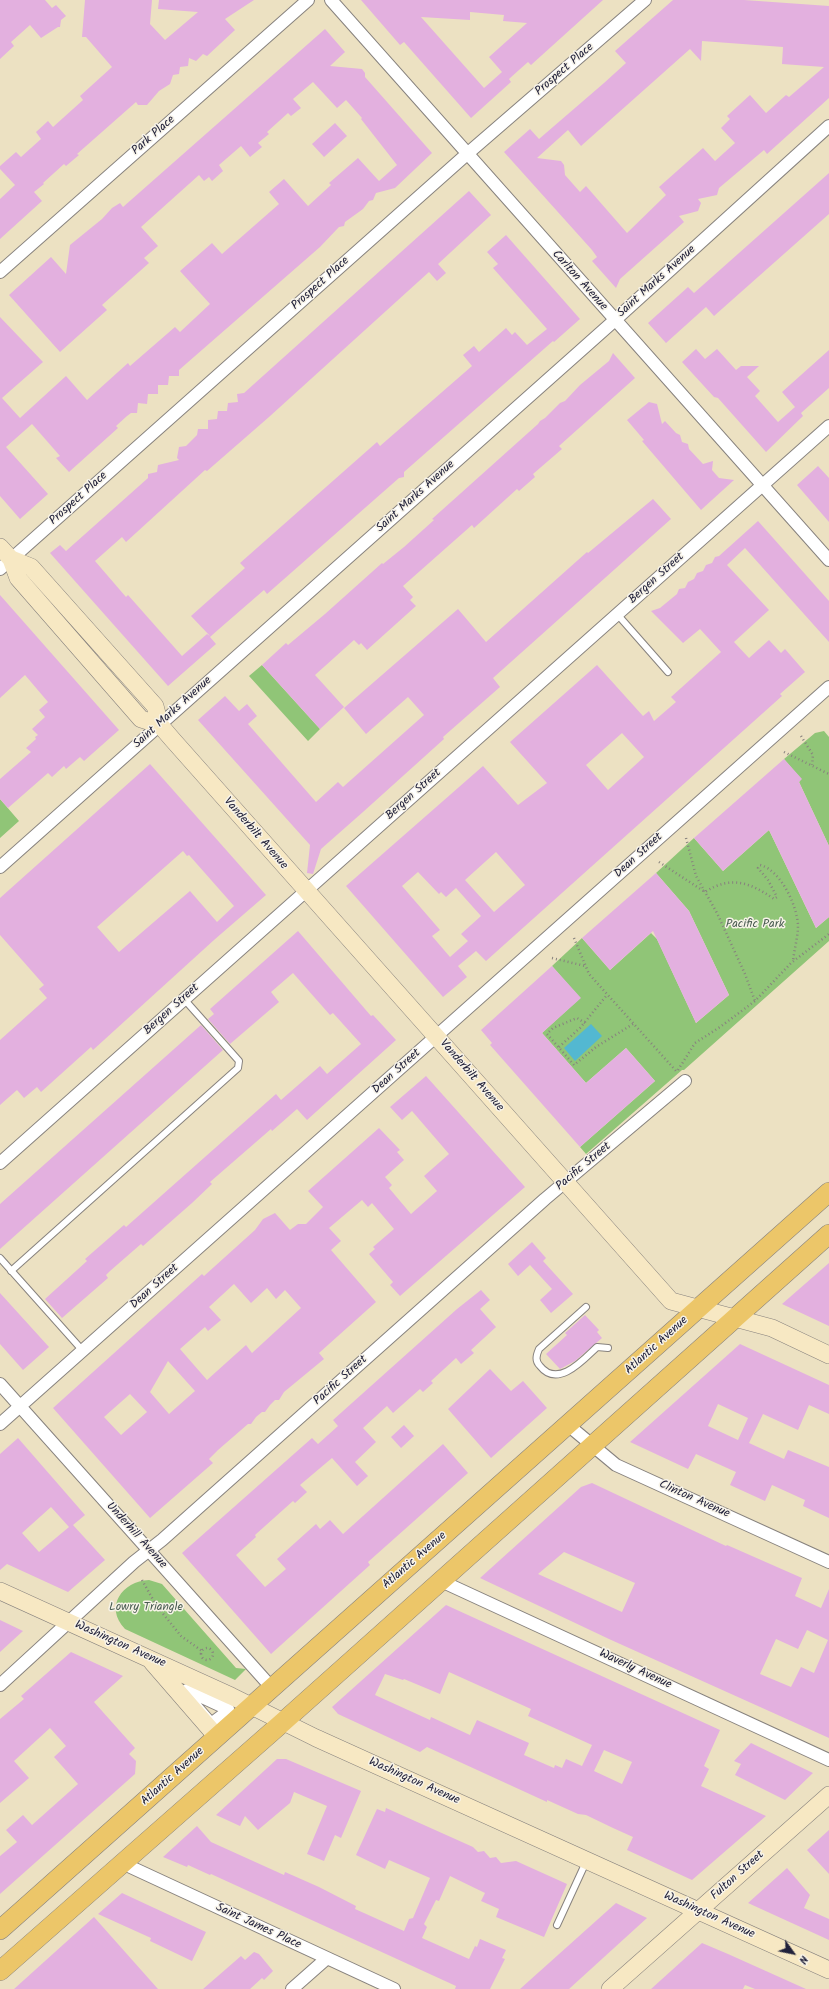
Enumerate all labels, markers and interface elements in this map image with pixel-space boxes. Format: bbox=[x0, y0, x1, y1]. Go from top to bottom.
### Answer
street label: Prospect Place bbox=[533, 41, 597, 99]
street label: Park Place bbox=[130, 113, 178, 159]
street label: Saint Marks Avenue bbox=[615, 243, 699, 321]
street label: Carlton Avenue bbox=[548, 248, 610, 314]
street label: Prospect Place bbox=[289, 254, 353, 314]
street label: Saint Marks Avenue bbox=[374, 458, 458, 536]
street label: Prospect Place bbox=[47, 469, 111, 529]
street label: Bergen Street bbox=[626, 550, 688, 608]
street label: Saint Marks Avenue bbox=[131, 674, 215, 752]
street label: Bergen Street bbox=[383, 766, 445, 824]
street label: Vanderbilt Avenue bbox=[220, 795, 290, 873]
street label: Dean Street bbox=[612, 830, 666, 882]
park label: Pacific Park bbox=[726, 918, 784, 932]
street label: Bergen Street bbox=[141, 981, 203, 1039]
street label: Vanderbilt Avenue bbox=[436, 1037, 506, 1115]
street label: Dean Street bbox=[370, 1046, 424, 1098]
street label: Pacific Street bbox=[554, 1140, 614, 1194]
street label: Dean Street bbox=[128, 1261, 182, 1313]
street label: Atlantic Avenue bbox=[622, 1314, 692, 1378]
street label: Pacific Street bbox=[311, 1353, 371, 1409]
street label: Clinton Avenue bbox=[656, 1478, 732, 1522]
street label: Underhill Avenue bbox=[102, 1500, 170, 1572]
street label: Atlantic Avenue bbox=[380, 1529, 450, 1593]
park label: Lowry Triangle bbox=[109, 1601, 183, 1615]
street label: Washington Avenue bbox=[72, 1618, 168, 1672]
street label: Waverly Avenue bbox=[597, 1647, 673, 1693]
street label: Atlantic Avenue bbox=[138, 1745, 208, 1809]
street label: Washington Avenue bbox=[366, 1755, 462, 1809]
street label: Fulton Street bbox=[708, 1848, 768, 1904]
street label: Washington Avenue bbox=[661, 1889, 757, 1943]
street label: Saint James Place bbox=[213, 1901, 303, 1953]
north arrow bbox=[773, 1933, 813, 1973]
text: N bbox=[794, 1952, 813, 1967]

